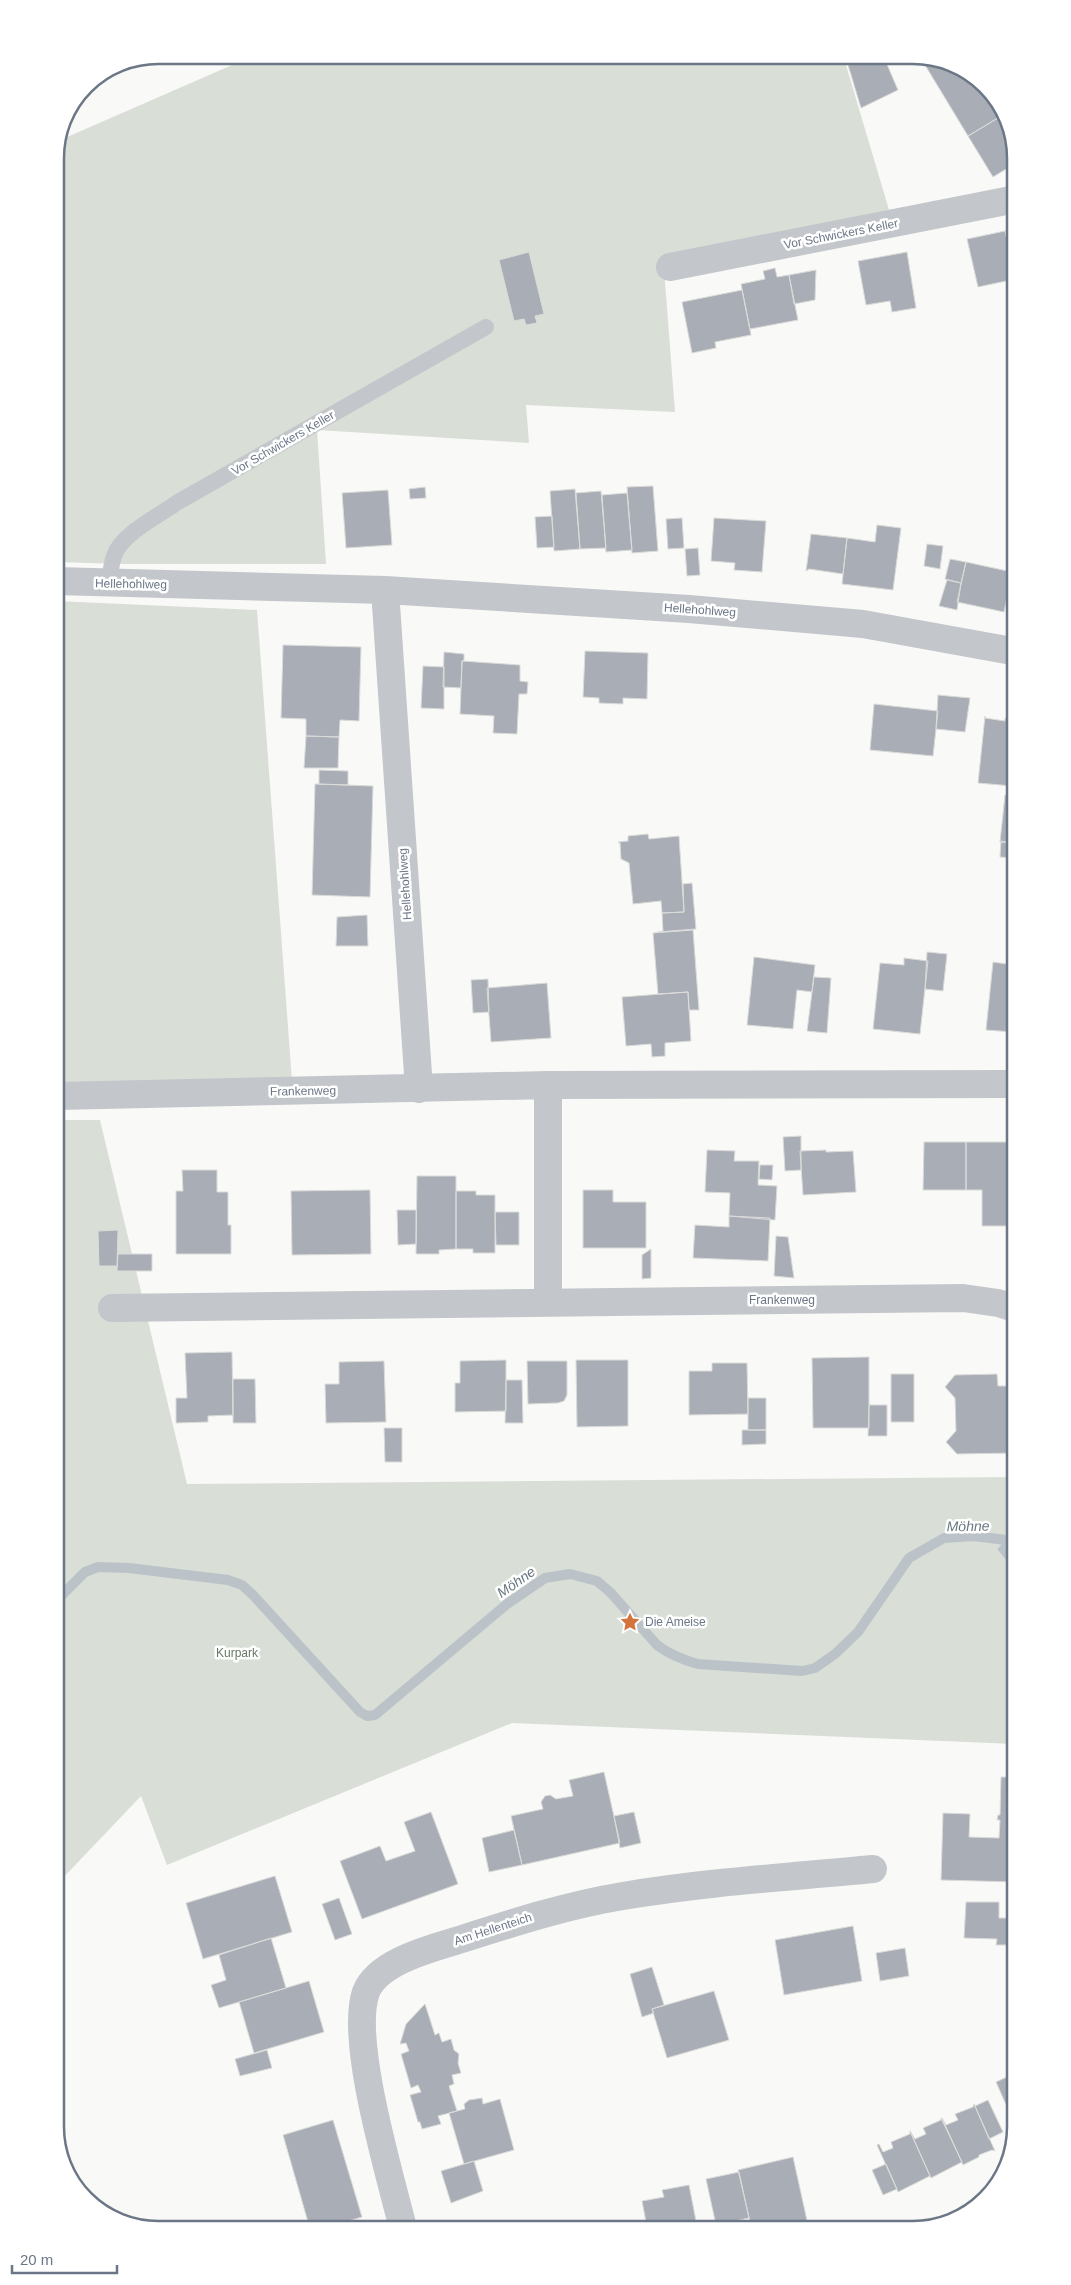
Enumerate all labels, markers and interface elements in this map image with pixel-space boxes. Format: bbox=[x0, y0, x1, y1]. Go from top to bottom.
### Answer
street label: Vor Schwickers Keller bbox=[783, 216, 899, 252]
street label: Vor Schwickers Keller bbox=[229, 408, 337, 478]
street label: Hellehohlweg bbox=[95, 576, 167, 592]
street label: Hellehohlweg bbox=[664, 601, 736, 619]
street label: Hellehohlweg bbox=[396, 848, 414, 920]
street label: Frankenweg bbox=[270, 1083, 336, 1099]
street label: Frankenweg bbox=[749, 1293, 815, 1307]
water label: Möhne bbox=[946, 1518, 990, 1534]
water label: Möhne bbox=[494, 1563, 538, 1601]
place icon: Die Ameise bbox=[619, 1611, 641, 1633]
place label: Die Ameise bbox=[645, 1615, 706, 1629]
park label: Kurpark bbox=[216, 1646, 259, 1660]
street label: Am Hellenteich bbox=[452, 1910, 534, 1948]
scale bar bbox=[12, 2242, 118, 2274]
text: 20 m bbox=[20, 2251, 53, 2268]

